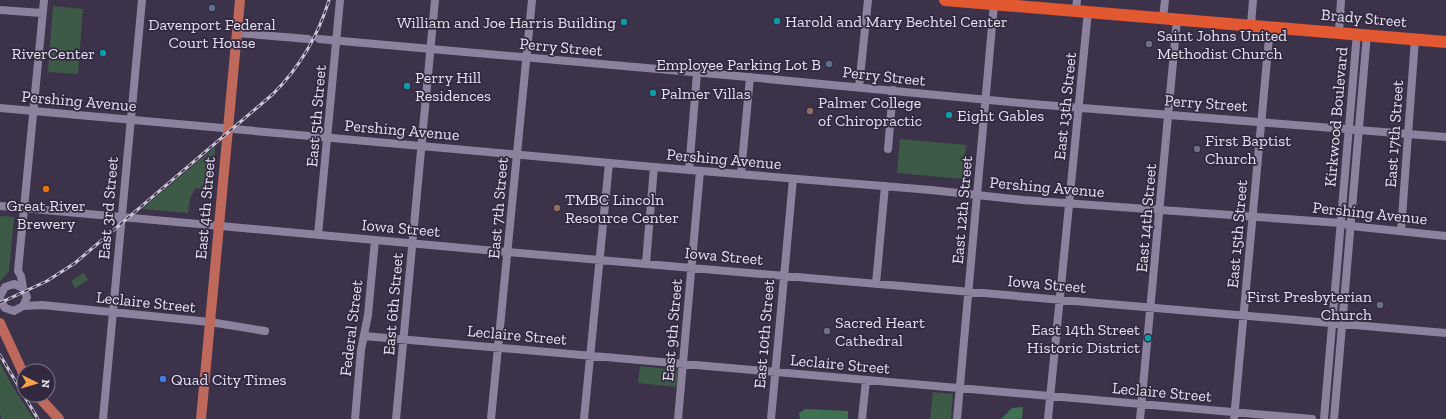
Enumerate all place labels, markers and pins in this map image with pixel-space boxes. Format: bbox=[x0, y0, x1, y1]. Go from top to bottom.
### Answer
marker: Davenport Federal Court House bbox=[207, 3, 217, 13]
place label: Harold and Mary Bechtel Center bbox=[785, 12, 1008, 31]
place label: William and Joe Harris Building bbox=[397, 13, 616, 32]
place label: Davenport Federal Court House bbox=[148, 15, 276, 52]
marker: Harold and Mary Bechtel Center bbox=[772, 16, 782, 26]
marker: William and Joe Harris Building bbox=[619, 17, 629, 27]
place label: Saint Johns United Methodist Church bbox=[1157, 26, 1287, 63]
marker: Saint Johns United Methodist Church bbox=[1144, 39, 1154, 49]
place label: RiverCenter bbox=[12, 44, 95, 63]
marker: RiverCenter bbox=[98, 48, 108, 58]
place label: Employee Parking Lot B bbox=[656, 55, 821, 74]
marker: Employee Parking Lot B bbox=[824, 59, 834, 69]
place label: Perry Hill Residences bbox=[415, 68, 491, 105]
marker: Perry Hill Residences bbox=[402, 81, 412, 91]
place label: Palmer Villas bbox=[661, 84, 751, 103]
marker: Palmer Villas bbox=[648, 88, 658, 98]
place label: Palmer College of Chiropractic bbox=[818, 93, 922, 130]
marker: Palmer College of Chiropractic bbox=[805, 106, 815, 116]
place label: Eight Gables bbox=[957, 106, 1044, 125]
marker: Eight Gables bbox=[944, 110, 954, 120]
place label: First Baptist Church bbox=[1205, 131, 1291, 168]
marker: First Baptist Church bbox=[1192, 144, 1202, 154]
marker: Great River Brewery bbox=[41, 184, 51, 194]
place label: TMBC Lincoln Resource Center bbox=[565, 190, 679, 227]
place label: Great River Brewery bbox=[7, 196, 86, 233]
marker: TMBC Lincoln Resource Center bbox=[552, 203, 562, 213]
place label: First Presbyterian Church bbox=[1247, 287, 1373, 324]
marker: First Presbyterian Church bbox=[1375, 300, 1385, 310]
place label: Sacred Heart Cathedral bbox=[835, 313, 925, 350]
place label: East 14th Street Historic District bbox=[1027, 320, 1140, 357]
marker: Sacred Heart Cathedral bbox=[822, 326, 832, 336]
marker: East 14th Street Historic District bbox=[1143, 333, 1153, 343]
place label: Quad City Times bbox=[171, 370, 287, 389]
marker: Quad City Times bbox=[158, 374, 168, 384]

